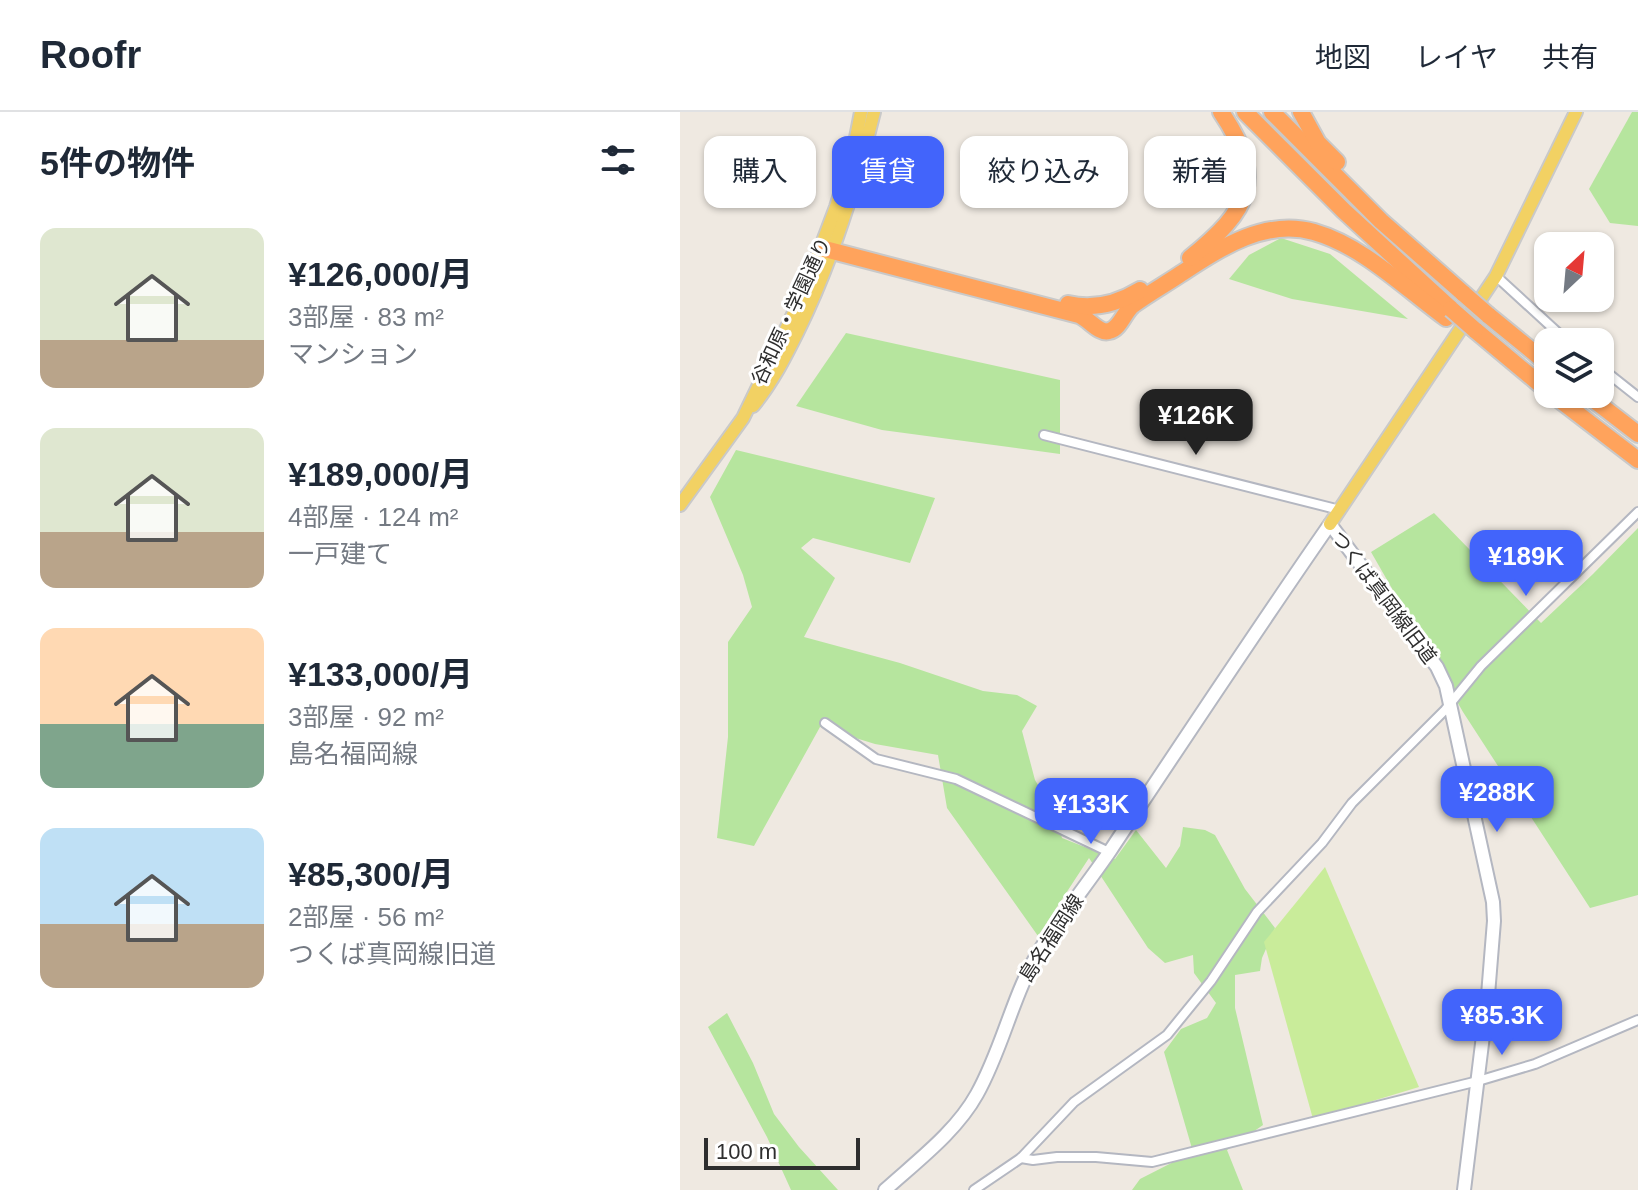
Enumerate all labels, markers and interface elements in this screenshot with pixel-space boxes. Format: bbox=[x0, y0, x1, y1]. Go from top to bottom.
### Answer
text: Roofr bbox=[40, 34, 141, 76]
text: 地図 bbox=[1315, 42, 1371, 73]
text: レイヤ bbox=[1415, 42, 1498, 73]
text: 共有 bbox=[1542, 42, 1598, 73]
chip: 購入 bbox=[704, 136, 816, 208]
chip: 賃貸 bbox=[832, 136, 944, 208]
chip: 絞り込み bbox=[960, 136, 1128, 208]
chip: 新着 bbox=[1144, 136, 1256, 208]
icon: filters bbox=[596, 138, 640, 182]
text: 5件の物件 bbox=[40, 144, 195, 182]
north arrow bbox=[1534, 232, 1614, 312]
map controls bbox=[1534, 232, 1614, 408]
street label: 谷和原・学園通り bbox=[747, 234, 835, 388]
text: ¥126,000/月 bbox=[288, 255, 473, 293]
icon: home bbox=[104, 260, 200, 356]
text: 3部屋 · 83 m² bbox=[288, 302, 444, 332]
button: layers bbox=[1534, 328, 1614, 408]
text: マンション bbox=[288, 339, 418, 369]
pin: ¥126K bbox=[1140, 389, 1252, 457]
text: ¥126K bbox=[1158, 400, 1234, 430]
text: ¥189,000/月 bbox=[288, 455, 473, 493]
icon: home bbox=[104, 460, 200, 556]
text: 4部屋 · 124 m² bbox=[288, 502, 459, 532]
street label: つくば真岡線旧道 bbox=[1327, 526, 1441, 668]
pin: ¥189K bbox=[1470, 530, 1582, 598]
text: 一戸建て bbox=[288, 539, 392, 569]
text: ¥189K bbox=[1488, 541, 1564, 571]
text: ¥133,000/月 bbox=[288, 655, 473, 693]
icon: home bbox=[104, 660, 200, 756]
text: 3部屋 · 92 m² bbox=[288, 702, 444, 732]
text: 島名福岡線 bbox=[288, 739, 418, 769]
pin: ¥288K bbox=[1441, 766, 1553, 834]
text: ¥288K bbox=[1459, 777, 1535, 807]
pin: ¥133K bbox=[1035, 778, 1147, 846]
text: ¥133K bbox=[1053, 789, 1129, 819]
text: ¥85,300/月 bbox=[288, 855, 454, 893]
icon: home bbox=[104, 860, 200, 956]
street label: 島名福岡線 bbox=[1015, 890, 1087, 986]
text: 2部屋 · 56 m² bbox=[288, 902, 444, 932]
text: つくば真岡線旧道 bbox=[288, 939, 496, 969]
pin: ¥85.3K bbox=[1437, 989, 1567, 1057]
text: ¥85.3K bbox=[1460, 1000, 1544, 1030]
scale bar bbox=[704, 1134, 860, 1170]
text: 100 m bbox=[716, 1139, 777, 1164]

